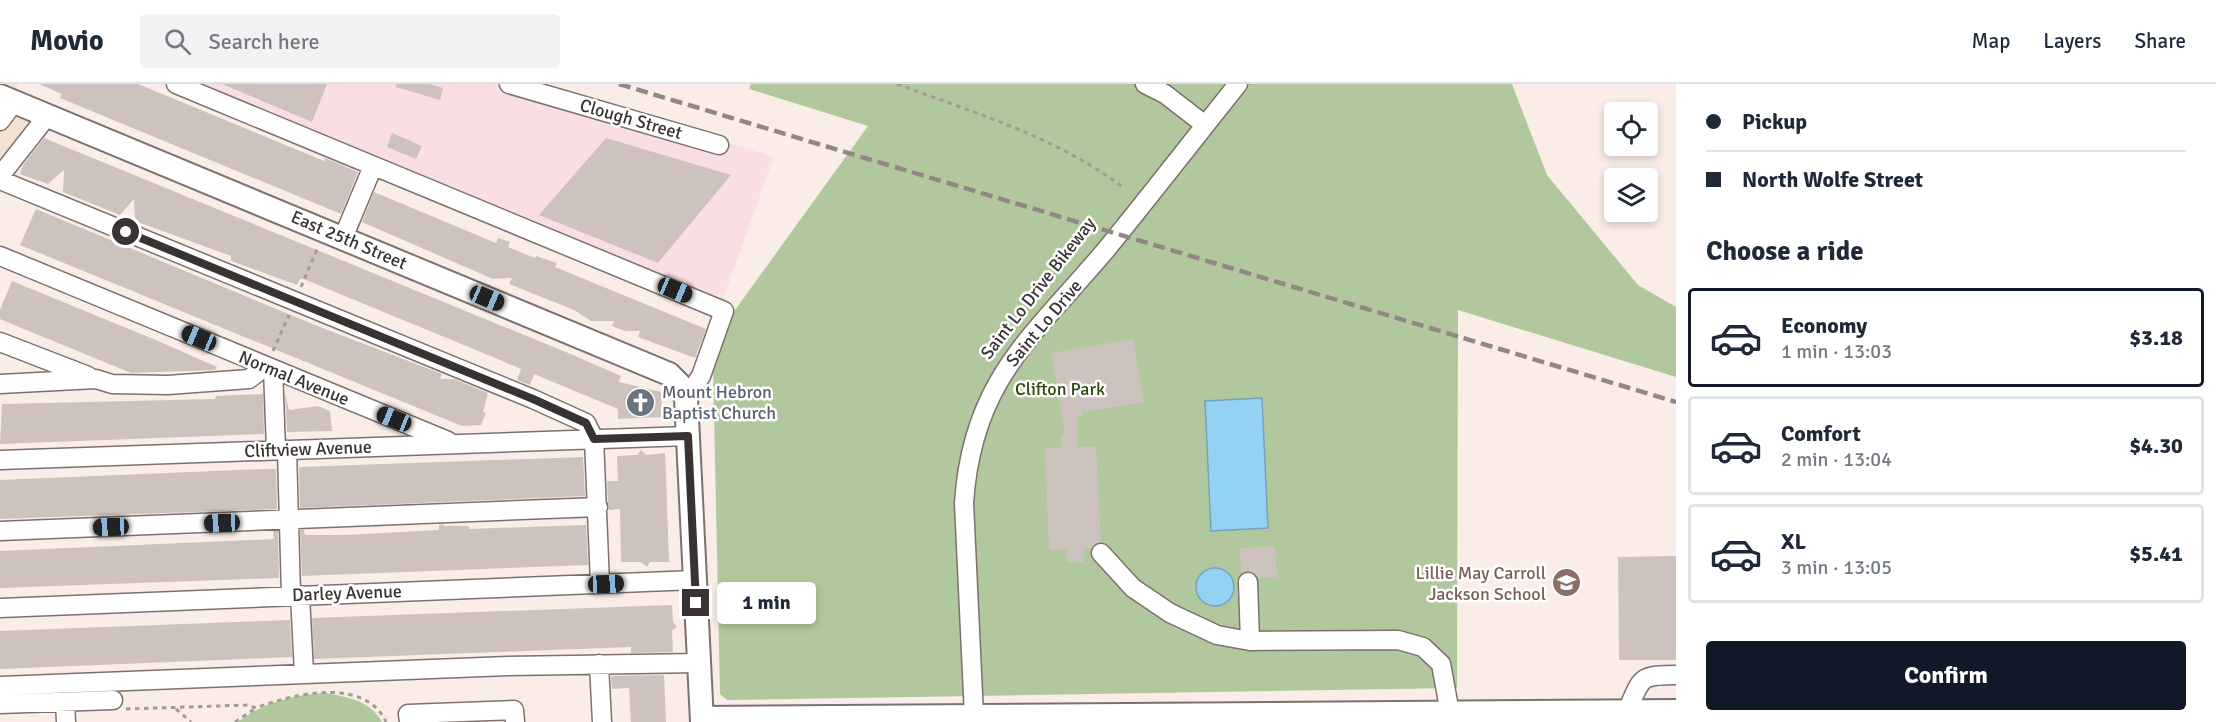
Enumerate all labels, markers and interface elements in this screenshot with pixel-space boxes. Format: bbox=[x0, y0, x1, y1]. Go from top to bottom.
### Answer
search box bbox=[140, 14, 560, 68]
text: Movio bbox=[30, 24, 104, 58]
icon: search bbox=[161, 25, 194, 58]
text: Search here bbox=[209, 28, 320, 55]
text: Map bbox=[1972, 28, 2010, 54]
text: Layers bbox=[2043, 28, 2101, 54]
text: Share bbox=[2134, 28, 2186, 54]
street label: Clough Street bbox=[577, 94, 685, 144]
map controls bbox=[1604, 102, 1658, 222]
button: locate bbox=[1604, 102, 1658, 156]
text: Pickup bbox=[1742, 108, 1807, 135]
text: North Wolfe Street bbox=[1742, 166, 1923, 193]
button: layers bbox=[1604, 168, 1658, 222]
street label: East 25th Street bbox=[288, 206, 410, 274]
street label: Saint Lo Drive Bikeway bbox=[976, 213, 1100, 363]
route start bbox=[112, 218, 139, 245]
text: Choose a ride bbox=[1706, 235, 1864, 268]
car bbox=[655, 275, 695, 305]
street label: Saint Lo Drive bbox=[1001, 275, 1087, 371]
car bbox=[467, 283, 507, 313]
icon: car bbox=[1709, 311, 1763, 365]
text: Economy bbox=[1781, 312, 1867, 339]
car bbox=[179, 323, 219, 353]
text: $3.18 bbox=[2129, 324, 2183, 351]
text: 1 min · 13:03 bbox=[1781, 339, 1892, 364]
street label: Normal Avenue bbox=[236, 346, 352, 410]
park label: Clifton Park bbox=[1015, 378, 1105, 400]
place label: Mount Hebron Baptist Church bbox=[662, 381, 776, 424]
church icon: Mount Hebron Baptist Church bbox=[625, 386, 657, 418]
car bbox=[374, 404, 414, 434]
icon: car bbox=[1709, 419, 1763, 473]
text: Comfort bbox=[1781, 420, 1861, 447]
text: $4.30 bbox=[2129, 432, 2183, 459]
street label: Cliftview Avenue bbox=[244, 436, 372, 462]
text: 2 min · 13:04 bbox=[1781, 447, 1892, 472]
car bbox=[204, 513, 240, 533]
car bbox=[93, 517, 129, 537]
icon: car bbox=[1709, 527, 1763, 581]
text: XL bbox=[1781, 528, 1806, 555]
text: $5.41 bbox=[2129, 540, 2183, 567]
text: 3 min · 13:05 bbox=[1781, 555, 1892, 580]
place label: Lillie May Carroll Jackson School bbox=[1416, 562, 1546, 605]
school or university icon: Lillie May Carroll Jackson School bbox=[1551, 567, 1583, 599]
car bbox=[588, 574, 624, 594]
street label: Darley Avenue bbox=[292, 580, 402, 606]
callout: 1 min bbox=[717, 582, 816, 624]
route end bbox=[682, 589, 709, 616]
text: 1 min bbox=[742, 590, 791, 615]
button: Confirm bbox=[1706, 641, 2186, 710]

